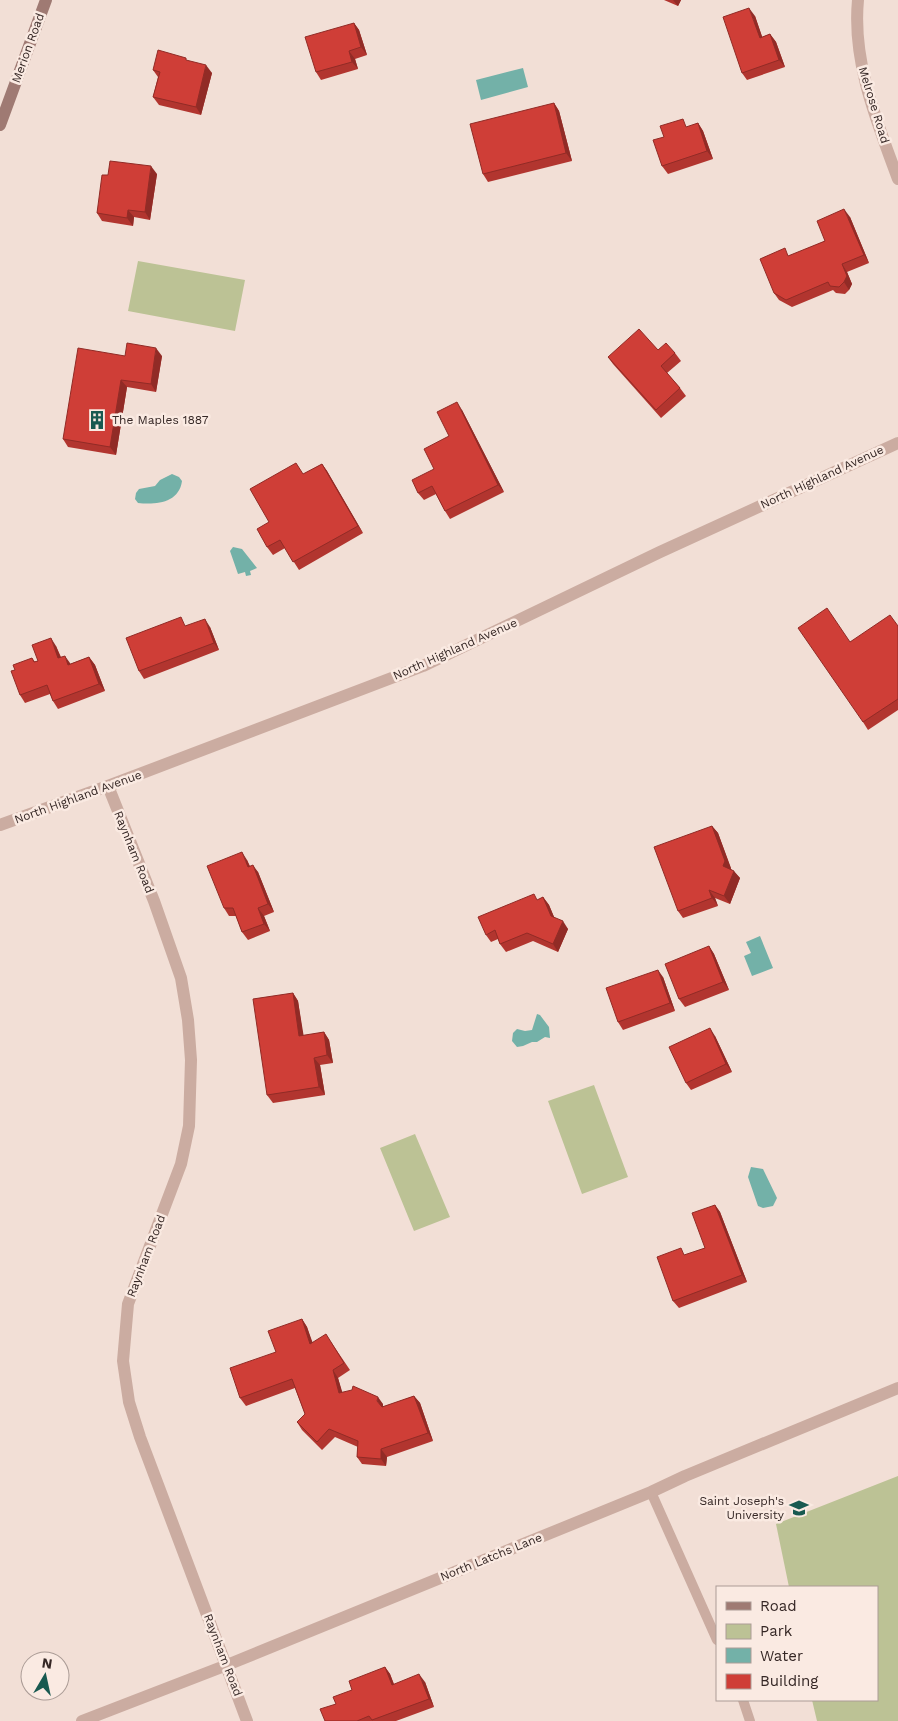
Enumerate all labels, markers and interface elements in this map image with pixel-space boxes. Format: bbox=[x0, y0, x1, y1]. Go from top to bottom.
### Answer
street label: Merion Road bbox=[9, 11, 47, 85]
street label: Melrose Road bbox=[856, 65, 892, 145]
building icon: The Maples 1887 bbox=[86, 409, 108, 431]
place label: The Maples 1887 bbox=[112, 413, 209, 427]
street label: North Highland Avenue bbox=[758, 442, 886, 512]
street label: North Highland Avenue bbox=[391, 615, 519, 683]
street label: North Highland Avenue bbox=[13, 767, 144, 827]
street label: Raynham Road bbox=[111, 809, 157, 895]
street label: Raynham Road bbox=[124, 1213, 168, 1299]
place label: Saint Joseph's University bbox=[699, 1494, 785, 1522]
school or university icon: Saint Joseph's University bbox=[788, 1497, 810, 1519]
street label: North Latchs Lane bbox=[438, 1530, 544, 1584]
legend bbox=[716, 1586, 878, 1701]
text: Road bbox=[760, 1597, 797, 1615]
street label: Raynham Road bbox=[201, 1612, 245, 1698]
text: Park bbox=[760, 1622, 793, 1640]
text: Water bbox=[760, 1647, 803, 1665]
north arrow bbox=[20, 1651, 70, 1701]
text: N bbox=[41, 1654, 53, 1672]
text: Building bbox=[760, 1672, 818, 1690]

